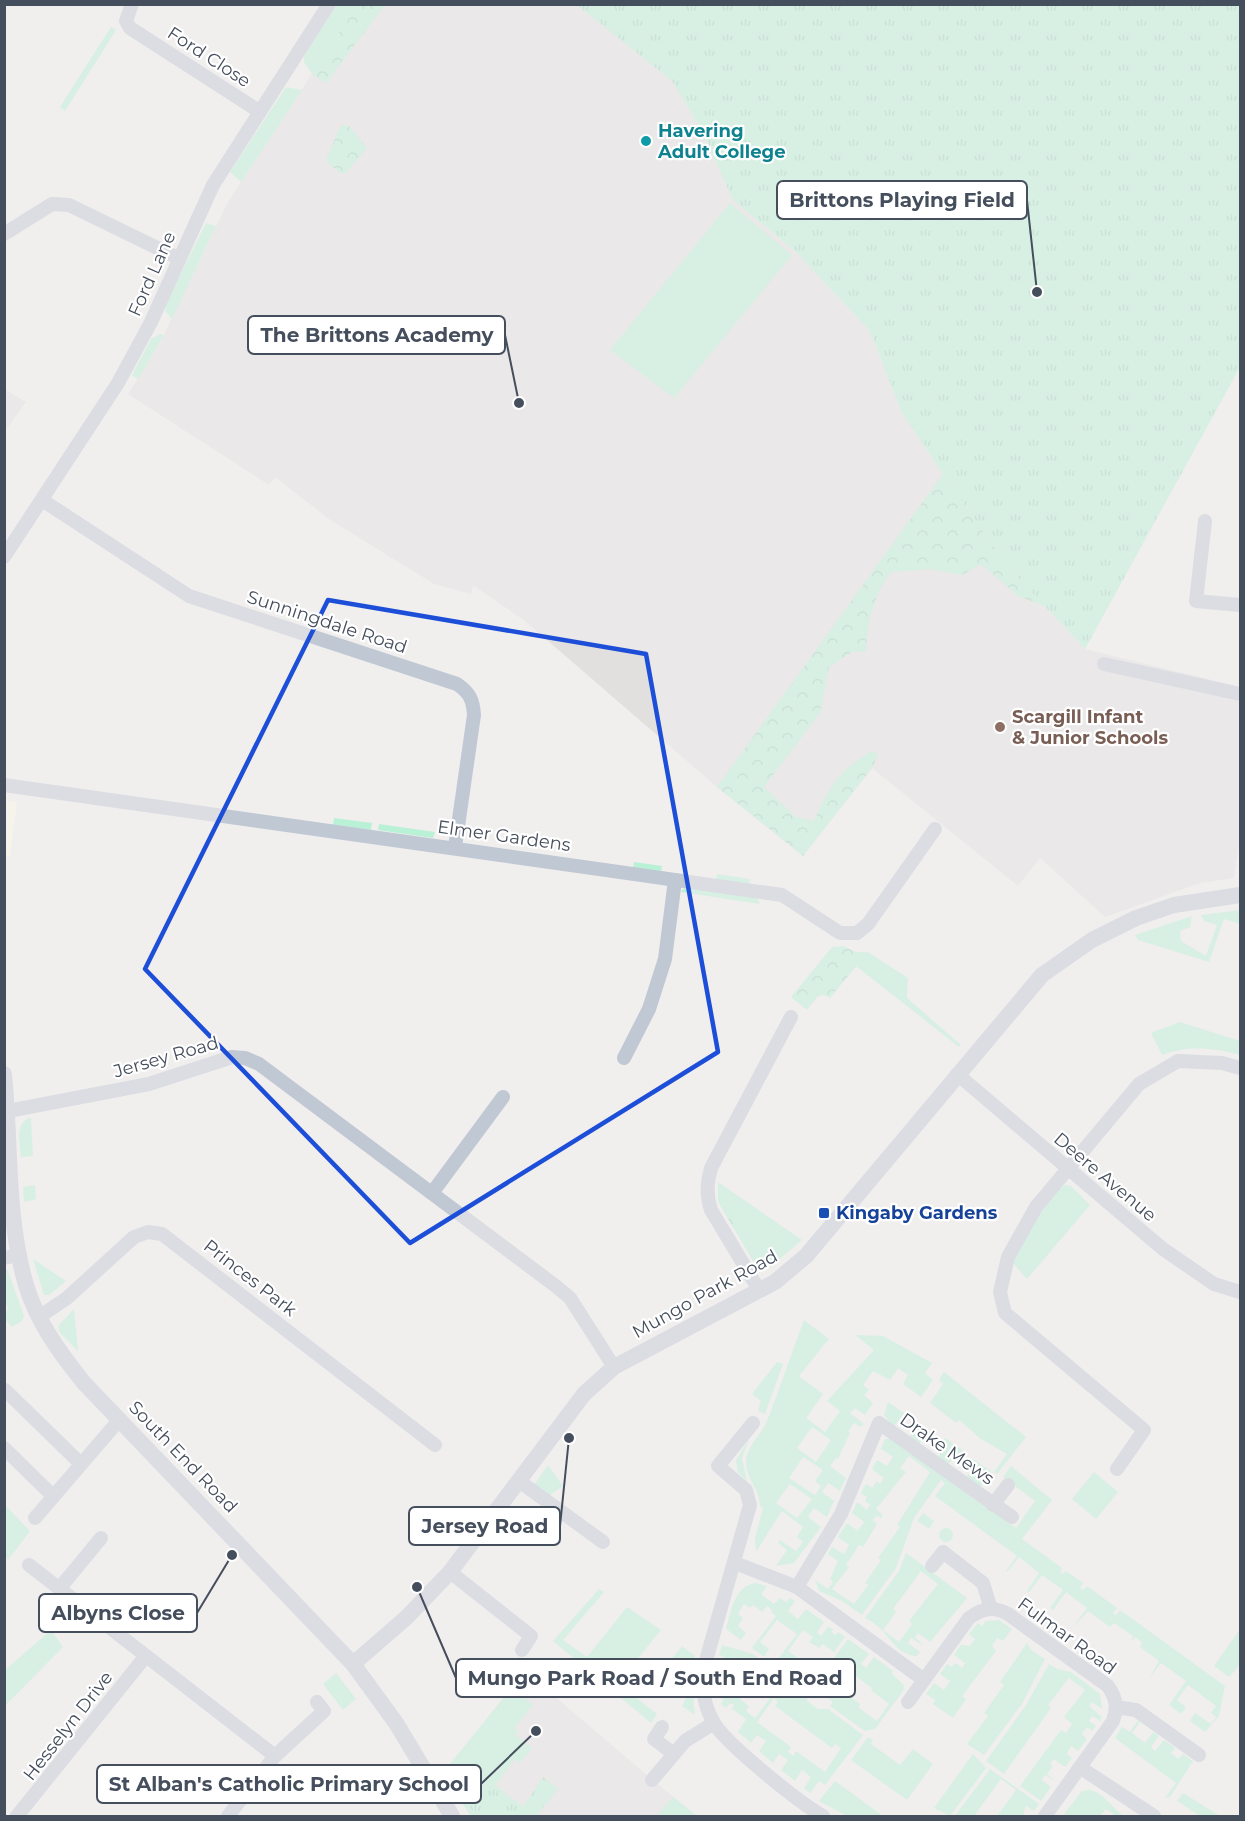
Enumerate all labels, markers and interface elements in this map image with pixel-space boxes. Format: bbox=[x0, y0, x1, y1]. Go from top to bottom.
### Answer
street label: Ford Close bbox=[163, 22, 255, 92]
place label: Havering Adult College bbox=[657, 120, 786, 163]
marker: Havering Adult College bbox=[639, 134, 653, 148]
callout: Brittons Playing Field bbox=[777, 181, 1027, 219]
text: Brittons Playing Field bbox=[789, 188, 1015, 212]
street label: Ford Lane bbox=[124, 228, 181, 320]
callout: The Brittons Academy bbox=[248, 316, 505, 354]
text: The Brittons Academy bbox=[260, 323, 495, 347]
street label: Sunningdale Road bbox=[244, 586, 410, 658]
place label: Scargill Infant & Junior Schools bbox=[1012, 706, 1168, 749]
marker: Scargill Infant & Junior Schools bbox=[993, 720, 1007, 734]
street label: Elmer Gardens bbox=[436, 816, 572, 856]
street label: Jersey Road bbox=[110, 1032, 221, 1083]
street label: Deere Avenue bbox=[1049, 1128, 1161, 1226]
place label: Kingaby Gardens bbox=[836, 1202, 998, 1224]
marker: Kingaby Gardens bbox=[817, 1206, 831, 1220]
street label: Princes Park bbox=[199, 1235, 301, 1321]
street label: Mungo Park Road bbox=[629, 1245, 781, 1343]
street label: South End Road bbox=[124, 1397, 242, 1517]
street label: Drake Mews bbox=[896, 1408, 999, 1490]
callout: Jersey Road bbox=[409, 1507, 560, 1545]
text: Jersey Road bbox=[421, 1514, 548, 1538]
street label: Fulmar Road bbox=[1013, 1593, 1121, 1679]
callout: Albyns Close bbox=[39, 1594, 197, 1632]
text: Albyns Close bbox=[50, 1601, 185, 1625]
callout: Mungo Park Road / South End Road bbox=[456, 1659, 855, 1697]
text: Mungo Park Road / South End Road bbox=[468, 1666, 843, 1690]
street label: Hesselyn Drive bbox=[19, 1667, 118, 1785]
callout: St Alban's Catholic Primary School bbox=[97, 1765, 481, 1803]
text: St Alban's Catholic Primary School bbox=[109, 1772, 469, 1796]

